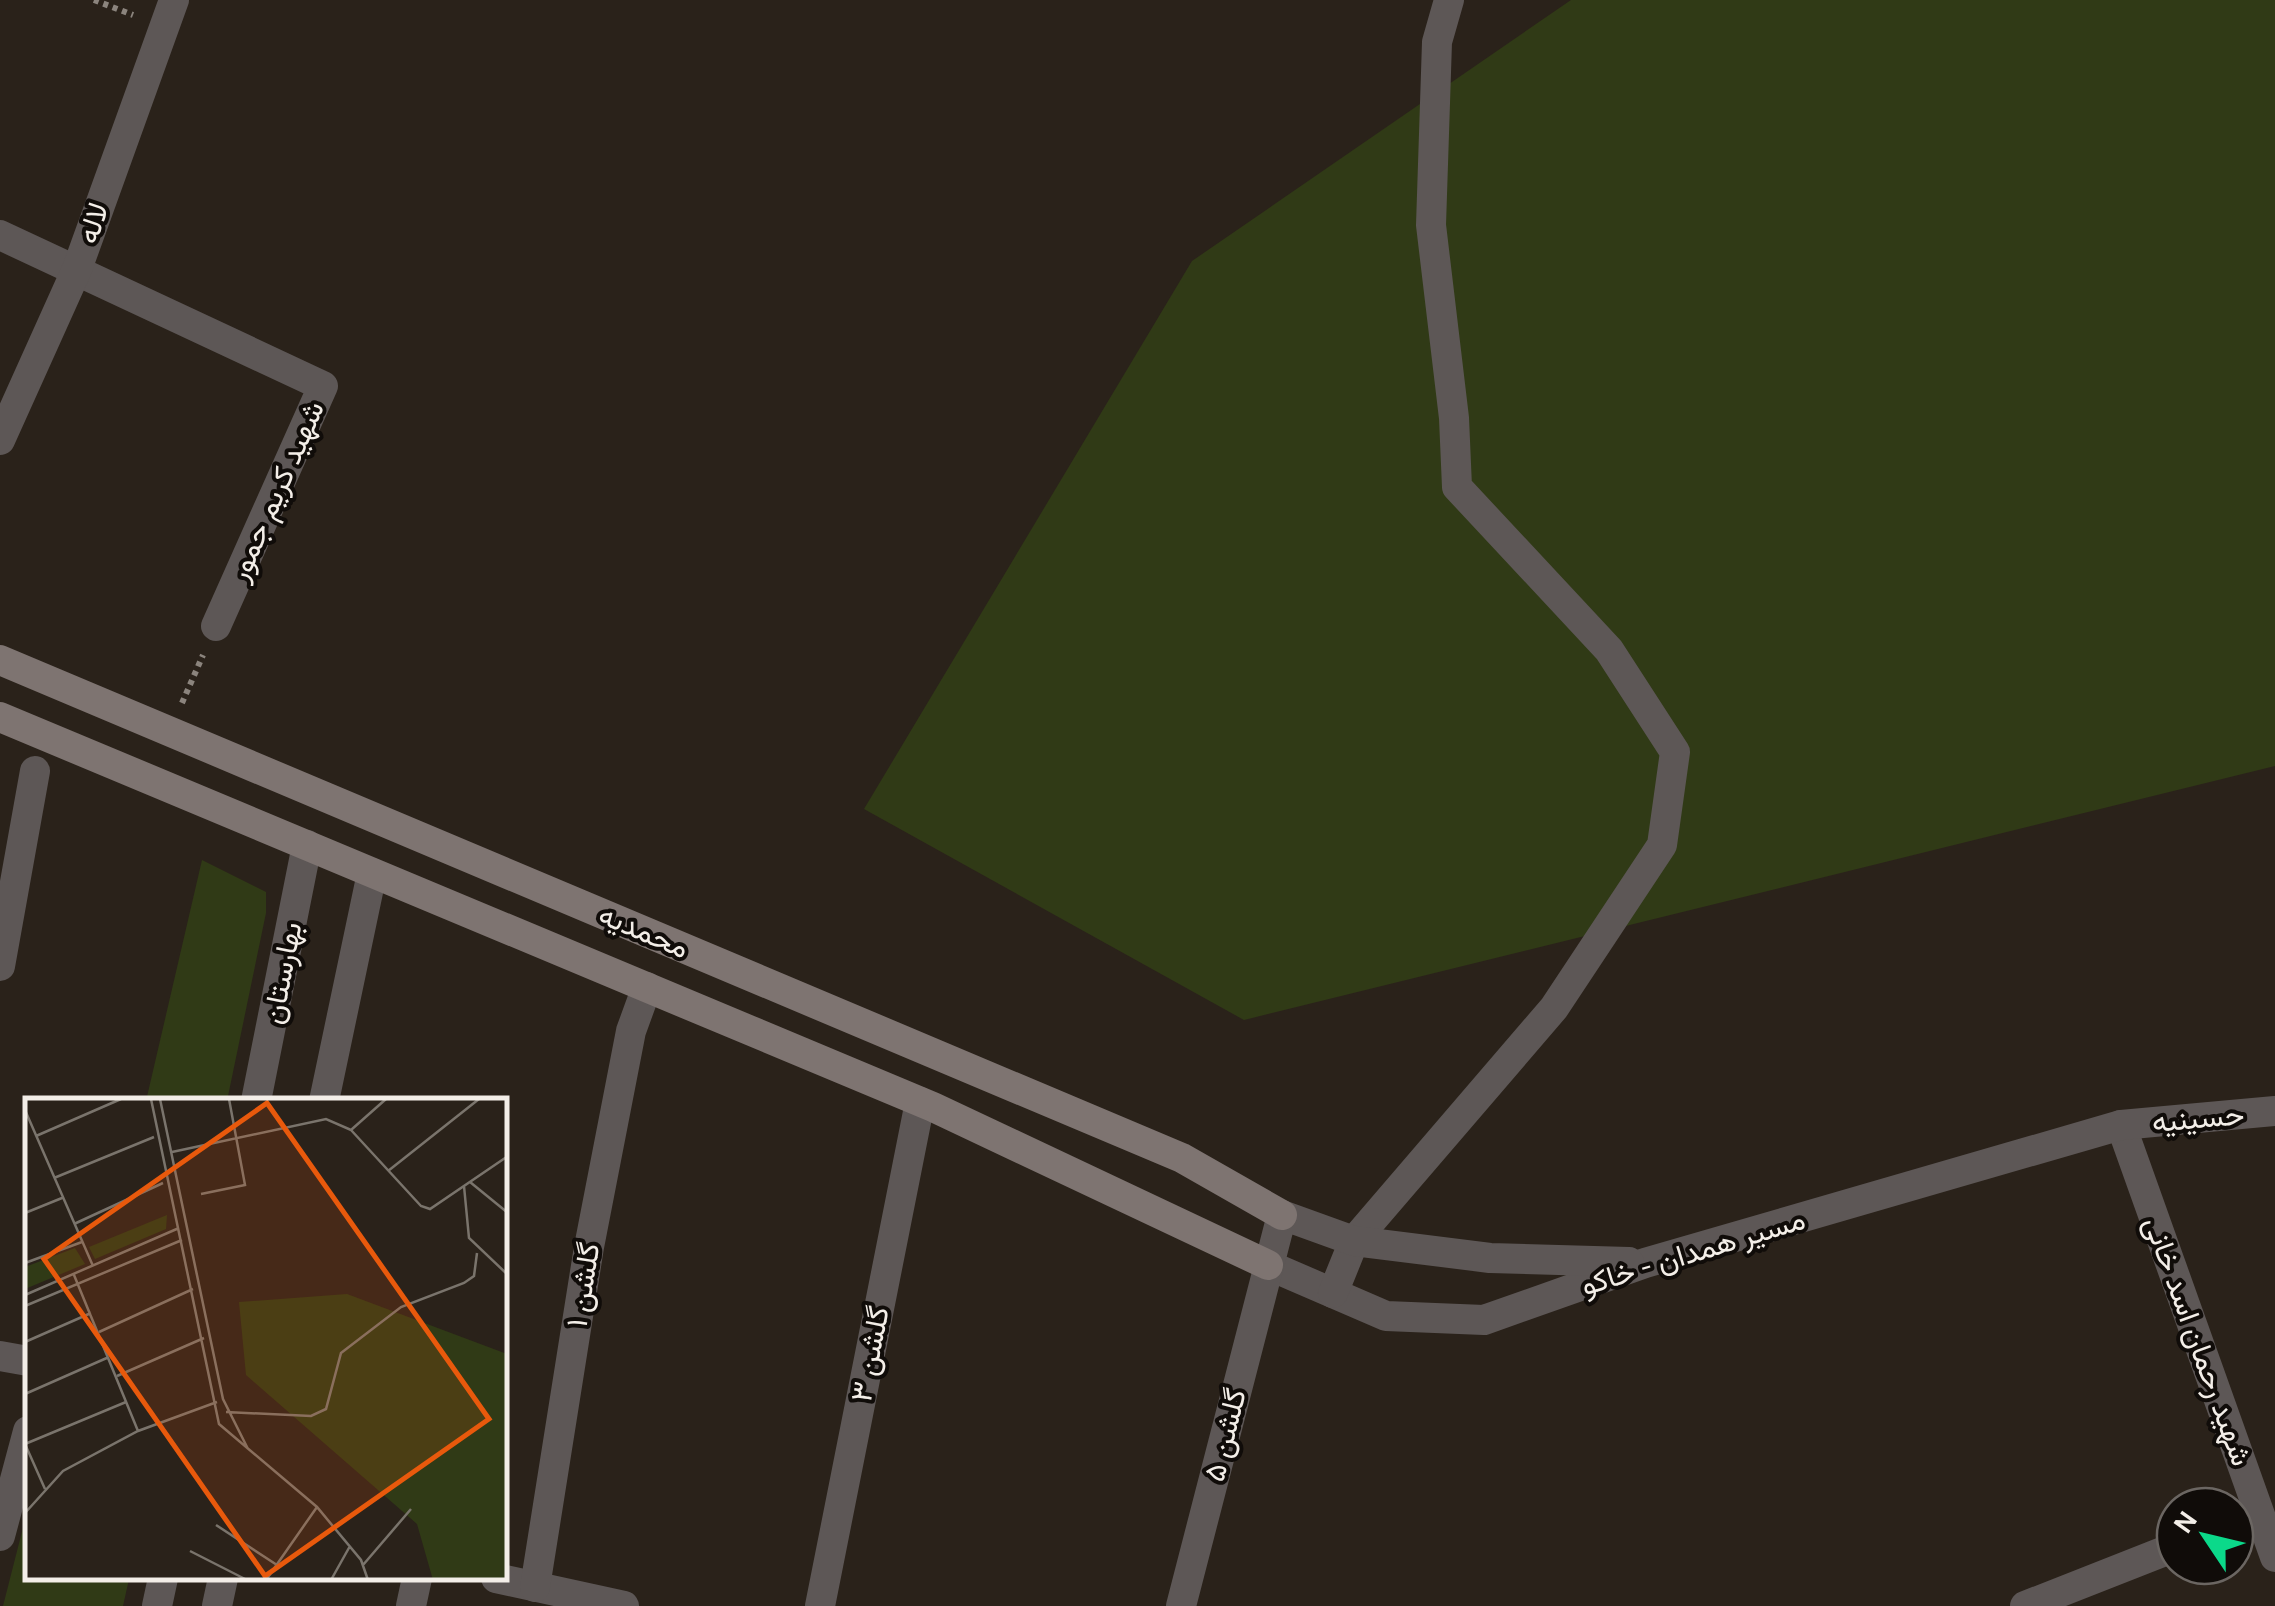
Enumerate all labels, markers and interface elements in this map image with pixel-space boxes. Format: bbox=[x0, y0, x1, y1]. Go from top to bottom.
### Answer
street label: لاله bbox=[69, 198, 117, 248]
street label: شهید کریم جمور bbox=[220, 395, 333, 588]
street label: محمدیه bbox=[593, 896, 695, 966]
street label: بهارستان bbox=[255, 919, 309, 1027]
street label: حسینیه bbox=[2150, 1096, 2246, 1140]
inset map bbox=[25, 1098, 508, 1581]
street label: مسیر همدان - خاکو bbox=[1577, 1201, 1809, 1303]
street label: شهید رحمان اسد خانی bbox=[2136, 1211, 2260, 1471]
street label: گلشن ۱ bbox=[559, 1240, 607, 1330]
street label: گلشن ۳ bbox=[843, 1303, 897, 1405]
street label: گلشن ۵ bbox=[1196, 1385, 1254, 1485]
north arrow bbox=[2155, 1486, 2255, 1586]
text: N bbox=[2166, 1504, 2204, 1540]

